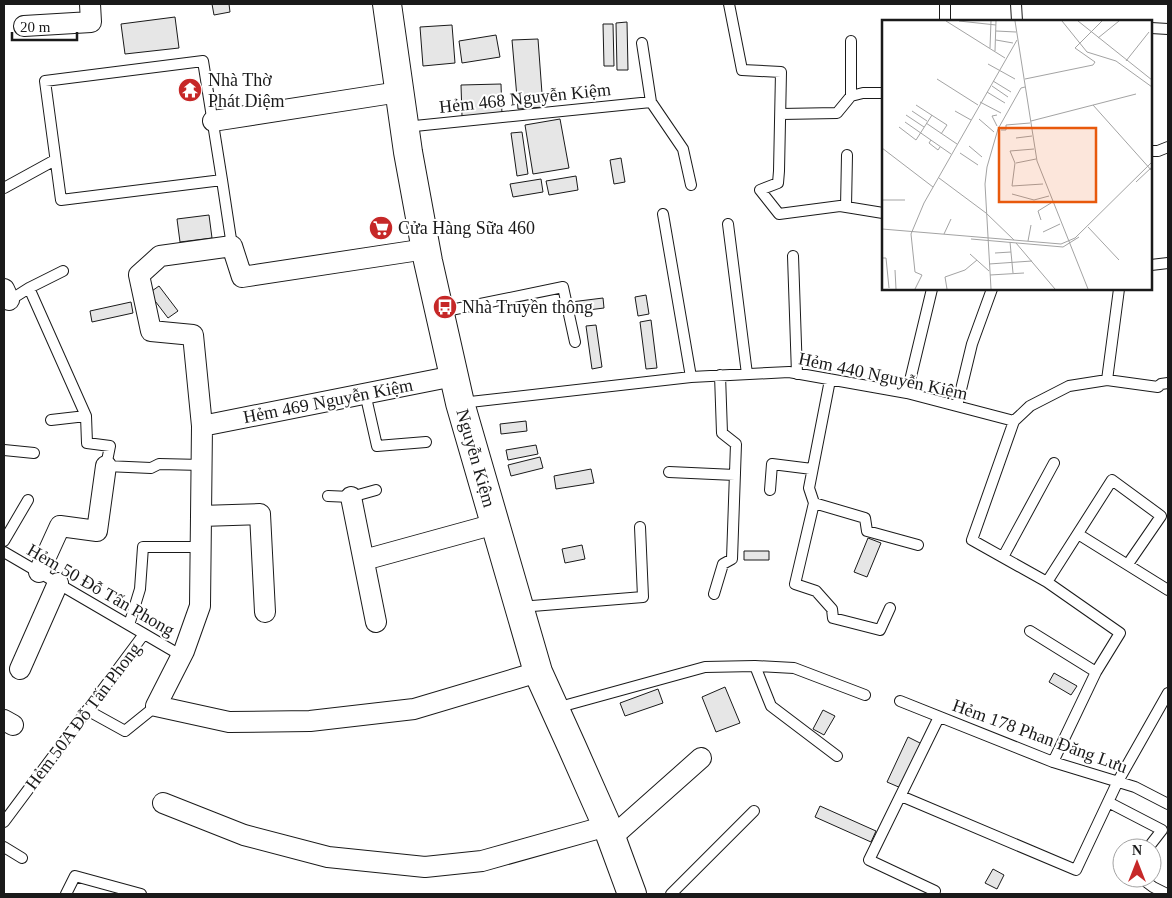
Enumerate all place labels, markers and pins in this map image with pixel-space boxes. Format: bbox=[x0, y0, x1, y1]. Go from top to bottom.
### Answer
place label: Nhà Thờ Phát Diệm bbox=[208, 70, 285, 111]
temple icon: Nhà Thờ Phát Diệm bbox=[177, 77, 203, 103]
supermarket icon: Cửa Hàng Sữa 460 bbox=[368, 215, 394, 241]
place label: Cửa Hàng Sữa 460 bbox=[398, 218, 535, 238]
bus stop icon: Nhà Truyền thông bbox=[432, 294, 458, 320]
place label: Nhà Truyền thông bbox=[462, 297, 593, 317]

